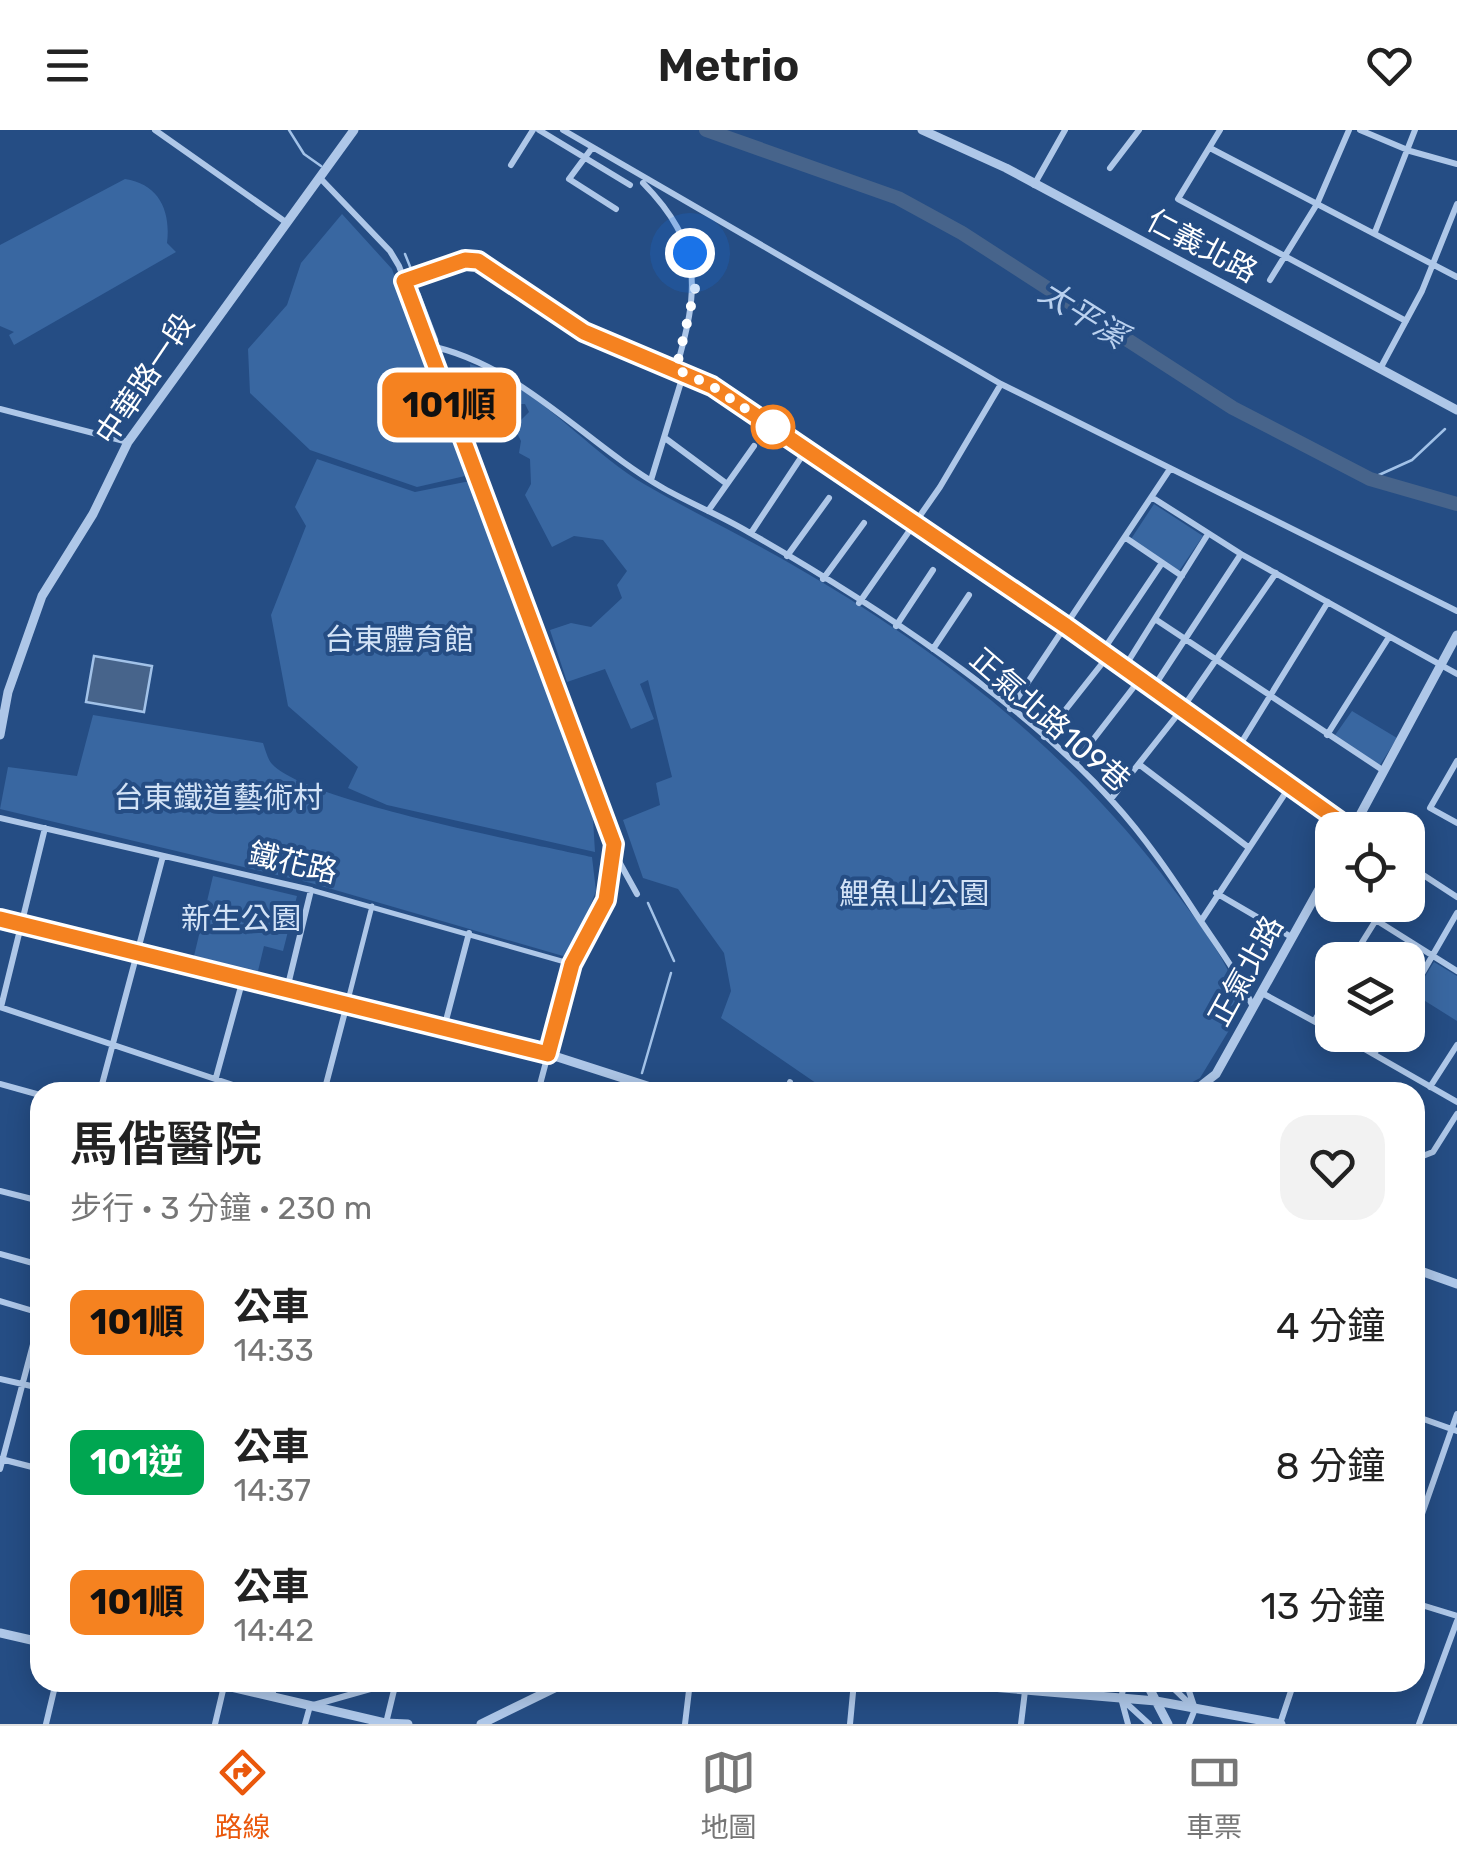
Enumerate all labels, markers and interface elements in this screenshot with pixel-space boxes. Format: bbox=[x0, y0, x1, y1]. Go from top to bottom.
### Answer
icon: menu bbox=[40, 38, 95, 93]
icon: heart bbox=[1362, 38, 1417, 93]
text: Metrio bbox=[657, 39, 800, 92]
street label: 仁義北路 bbox=[1141, 202, 1263, 290]
your location bbox=[665, 228, 715, 278]
water label: 太平溪 bbox=[1032, 272, 1137, 358]
street label: 中華路一段 bbox=[88, 307, 202, 451]
line badge: 101順 bbox=[379, 372, 519, 438]
text: 101順 bbox=[402, 384, 496, 426]
unlabelled marker bbox=[752, 406, 794, 448]
park label: 台東體育館 bbox=[324, 622, 474, 658]
street label: 正氣北路109巷 bbox=[963, 641, 1137, 799]
park label: 台東鐵道藝術村 bbox=[113, 780, 323, 816]
map controls bbox=[1315, 812, 1425, 1052]
button: locate bbox=[1315, 812, 1425, 922]
street label: 鐵花路 bbox=[245, 835, 341, 891]
park label: 鯉魚山公園 bbox=[839, 876, 989, 912]
park label: 新生公園 bbox=[181, 901, 301, 937]
street label: 正氣北路 bbox=[1201, 910, 1291, 1032]
button: layers bbox=[1315, 942, 1425, 1052]
button: heart bbox=[1280, 1115, 1385, 1220]
text: 馬偕醫院 bbox=[70, 1116, 262, 1173]
text: 步行 · 3 分鐘 · 230 m bbox=[70, 1189, 372, 1227]
text: 公車 bbox=[234, 1284, 310, 1330]
text: 101順 bbox=[90, 1301, 184, 1343]
text: 4 分鐘 bbox=[1276, 1303, 1385, 1349]
text: 14:33 bbox=[234, 1331, 314, 1369]
text: 公車 bbox=[234, 1424, 310, 1470]
text: 101逆 bbox=[90, 1441, 184, 1483]
text: 8 分鐘 bbox=[1276, 1443, 1385, 1489]
text: 14:37 bbox=[234, 1471, 311, 1509]
text: 公車 bbox=[234, 1564, 310, 1610]
text: 101順 bbox=[90, 1581, 184, 1623]
text: 13 分鐘 bbox=[1261, 1583, 1385, 1629]
text: 14:42 bbox=[234, 1611, 314, 1649]
tab: 路線 bbox=[215, 1745, 271, 1845]
tab: 地圖 bbox=[700, 1745, 756, 1845]
tab: 車票 bbox=[1186, 1745, 1242, 1845]

